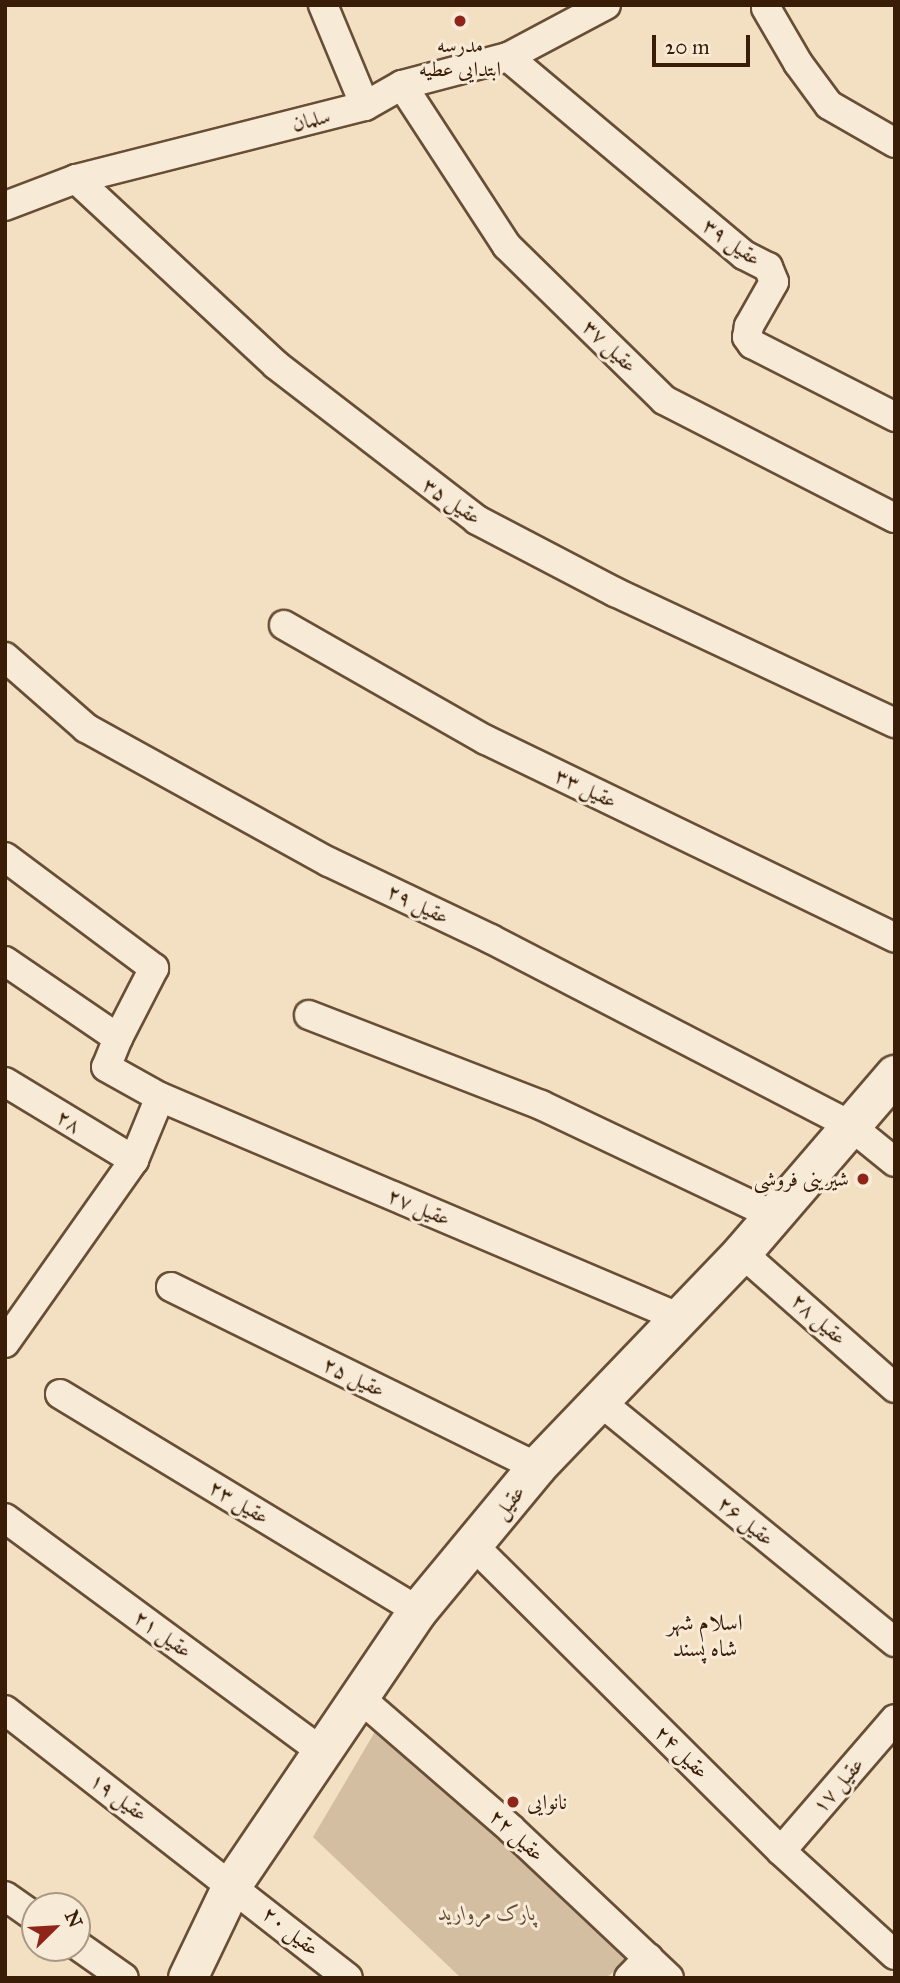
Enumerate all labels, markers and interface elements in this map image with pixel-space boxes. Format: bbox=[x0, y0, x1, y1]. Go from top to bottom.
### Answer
marker: مدرسه ابتدایی عطیه bbox=[452, 13, 468, 29]
scale bar bbox=[655, 21, 753, 65]
place label: مدرسه ابتدایی عطیه bbox=[419, 32, 501, 82]
text: 20 m bbox=[665, 34, 710, 60]
street label: سلمان bbox=[289, 103, 333, 137]
street label: عقیل ۳۹ bbox=[698, 212, 766, 272]
street label: عقیل ۳۷ bbox=[578, 314, 642, 378]
street label: عقیل ۳۵ bbox=[418, 472, 486, 530]
street label: عقیل ۳۳ bbox=[551, 762, 621, 814]
street label: عقیل ۲۹ bbox=[383, 878, 453, 930]
street label: ۲۸ bbox=[52, 1104, 86, 1138]
place label: شیرینی فروشی bbox=[754, 1166, 849, 1192]
marker: شیرینی فروشی bbox=[855, 1171, 871, 1187]
street label: عقیل ۲۷ bbox=[384, 1183, 454, 1231]
street label: ۲۸ عقیل bbox=[786, 1288, 852, 1350]
street label: عقیل ۲۵ bbox=[319, 1351, 389, 1403]
street label: عقیل ۲۳ bbox=[204, 1474, 274, 1530]
street label: عقیل bbox=[488, 1480, 530, 1524]
street label: عقیل ۲۶ bbox=[713, 1491, 779, 1551]
street label: عقیل ۲۱ bbox=[129, 1604, 197, 1664]
district label: اسلام شهر شاه پسند bbox=[667, 1608, 743, 1662]
street label: عقیل ۲۴ bbox=[650, 1720, 714, 1784]
street label: عقیل ۱۷ bbox=[807, 1752, 869, 1818]
street label: عقیل ۱۹ bbox=[85, 1767, 153, 1827]
place label: نانوایی bbox=[527, 1789, 567, 1815]
marker: نانوایی bbox=[505, 1794, 521, 1810]
street label: عقیل ۲۲ bbox=[484, 1803, 550, 1867]
north arrow bbox=[21, 1892, 91, 1962]
park label: پارک مروارید bbox=[438, 1900, 536, 1926]
street label: عقیل ۲۰ bbox=[258, 1901, 324, 1961]
text: N bbox=[60, 1907, 88, 1931]

